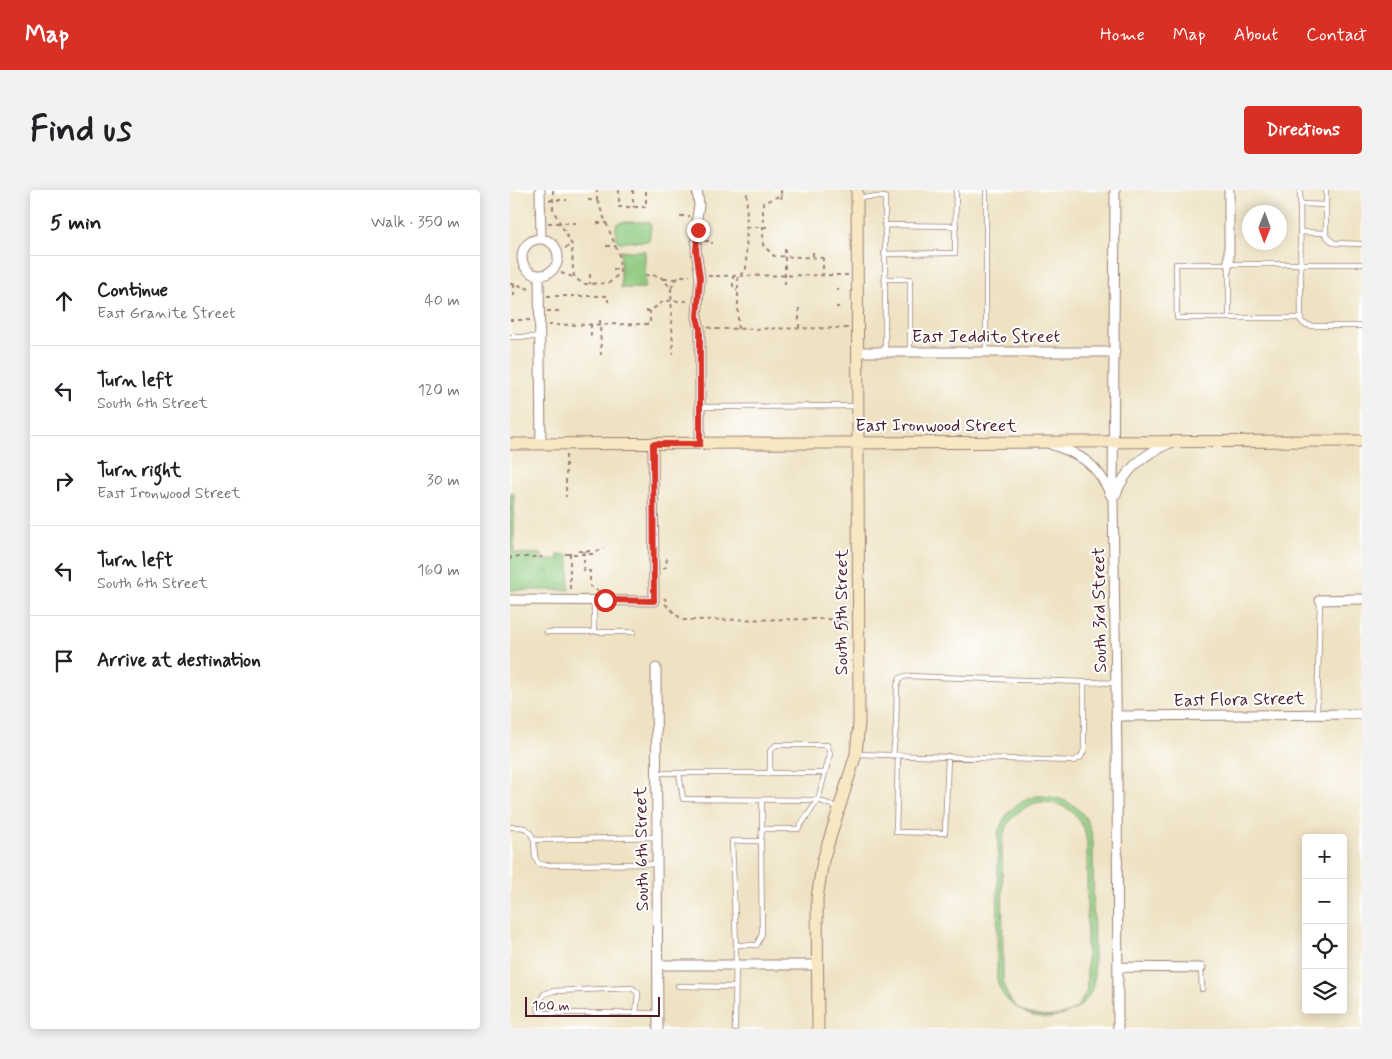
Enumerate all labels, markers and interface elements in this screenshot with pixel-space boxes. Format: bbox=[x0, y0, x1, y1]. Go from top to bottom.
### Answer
text: Map bbox=[25, 20, 69, 51]
text: Home bbox=[1100, 23, 1145, 47]
text: Map bbox=[1173, 23, 1206, 47]
text: About bbox=[1234, 23, 1278, 47]
text: Contact bbox=[1306, 23, 1367, 47]
button: Directions bbox=[1244, 106, 1362, 154]
text: Find us bbox=[30, 107, 132, 153]
north arrow bbox=[1242, 205, 1287, 250]
text: 5 min bbox=[50, 209, 102, 237]
text: Walk · 350 m bbox=[371, 212, 460, 233]
route end bbox=[687, 219, 710, 242]
text: Continue bbox=[97, 278, 168, 303]
icon: ahead bbox=[50, 287, 78, 315]
text: 40 m bbox=[424, 290, 460, 311]
text: East Granite Street bbox=[97, 303, 235, 324]
street label: East Jeddito Street bbox=[912, 325, 1061, 349]
text: Turn left bbox=[97, 368, 173, 393]
icon: left bbox=[50, 377, 78, 405]
text: 120 m bbox=[418, 380, 460, 401]
text: South 6th Street bbox=[97, 393, 208, 414]
street label: East Ironwood Street bbox=[855, 414, 1017, 438]
text: Turn right bbox=[97, 458, 181, 483]
icon: right bbox=[50, 467, 78, 495]
text: 30 m bbox=[427, 470, 460, 491]
text: East Ironwood Street bbox=[97, 483, 241, 504]
street label: South 3rd Street bbox=[1087, 547, 1113, 673]
text: Turn left bbox=[97, 548, 173, 573]
street label: South 5th Street bbox=[830, 548, 854, 675]
icon: left bbox=[50, 557, 78, 585]
text: 160 m bbox=[417, 560, 460, 581]
text: South 6th Street bbox=[97, 573, 208, 594]
route start bbox=[594, 589, 617, 612]
icon: arrive bbox=[50, 647, 78, 675]
text: Arrive at destination bbox=[97, 648, 261, 673]
street label: East Flora Street bbox=[1173, 687, 1305, 713]
street label: South 6th Street bbox=[629, 786, 655, 912]
map controls bbox=[1302, 834, 1347, 1014]
button: + bbox=[1302, 834, 1347, 879]
button: − bbox=[1302, 879, 1347, 924]
button: locate bbox=[1302, 924, 1347, 969]
button: layers bbox=[1302, 969, 1347, 1014]
scale bar bbox=[525, 994, 660, 1017]
text: 100 m bbox=[532, 997, 570, 1015]

